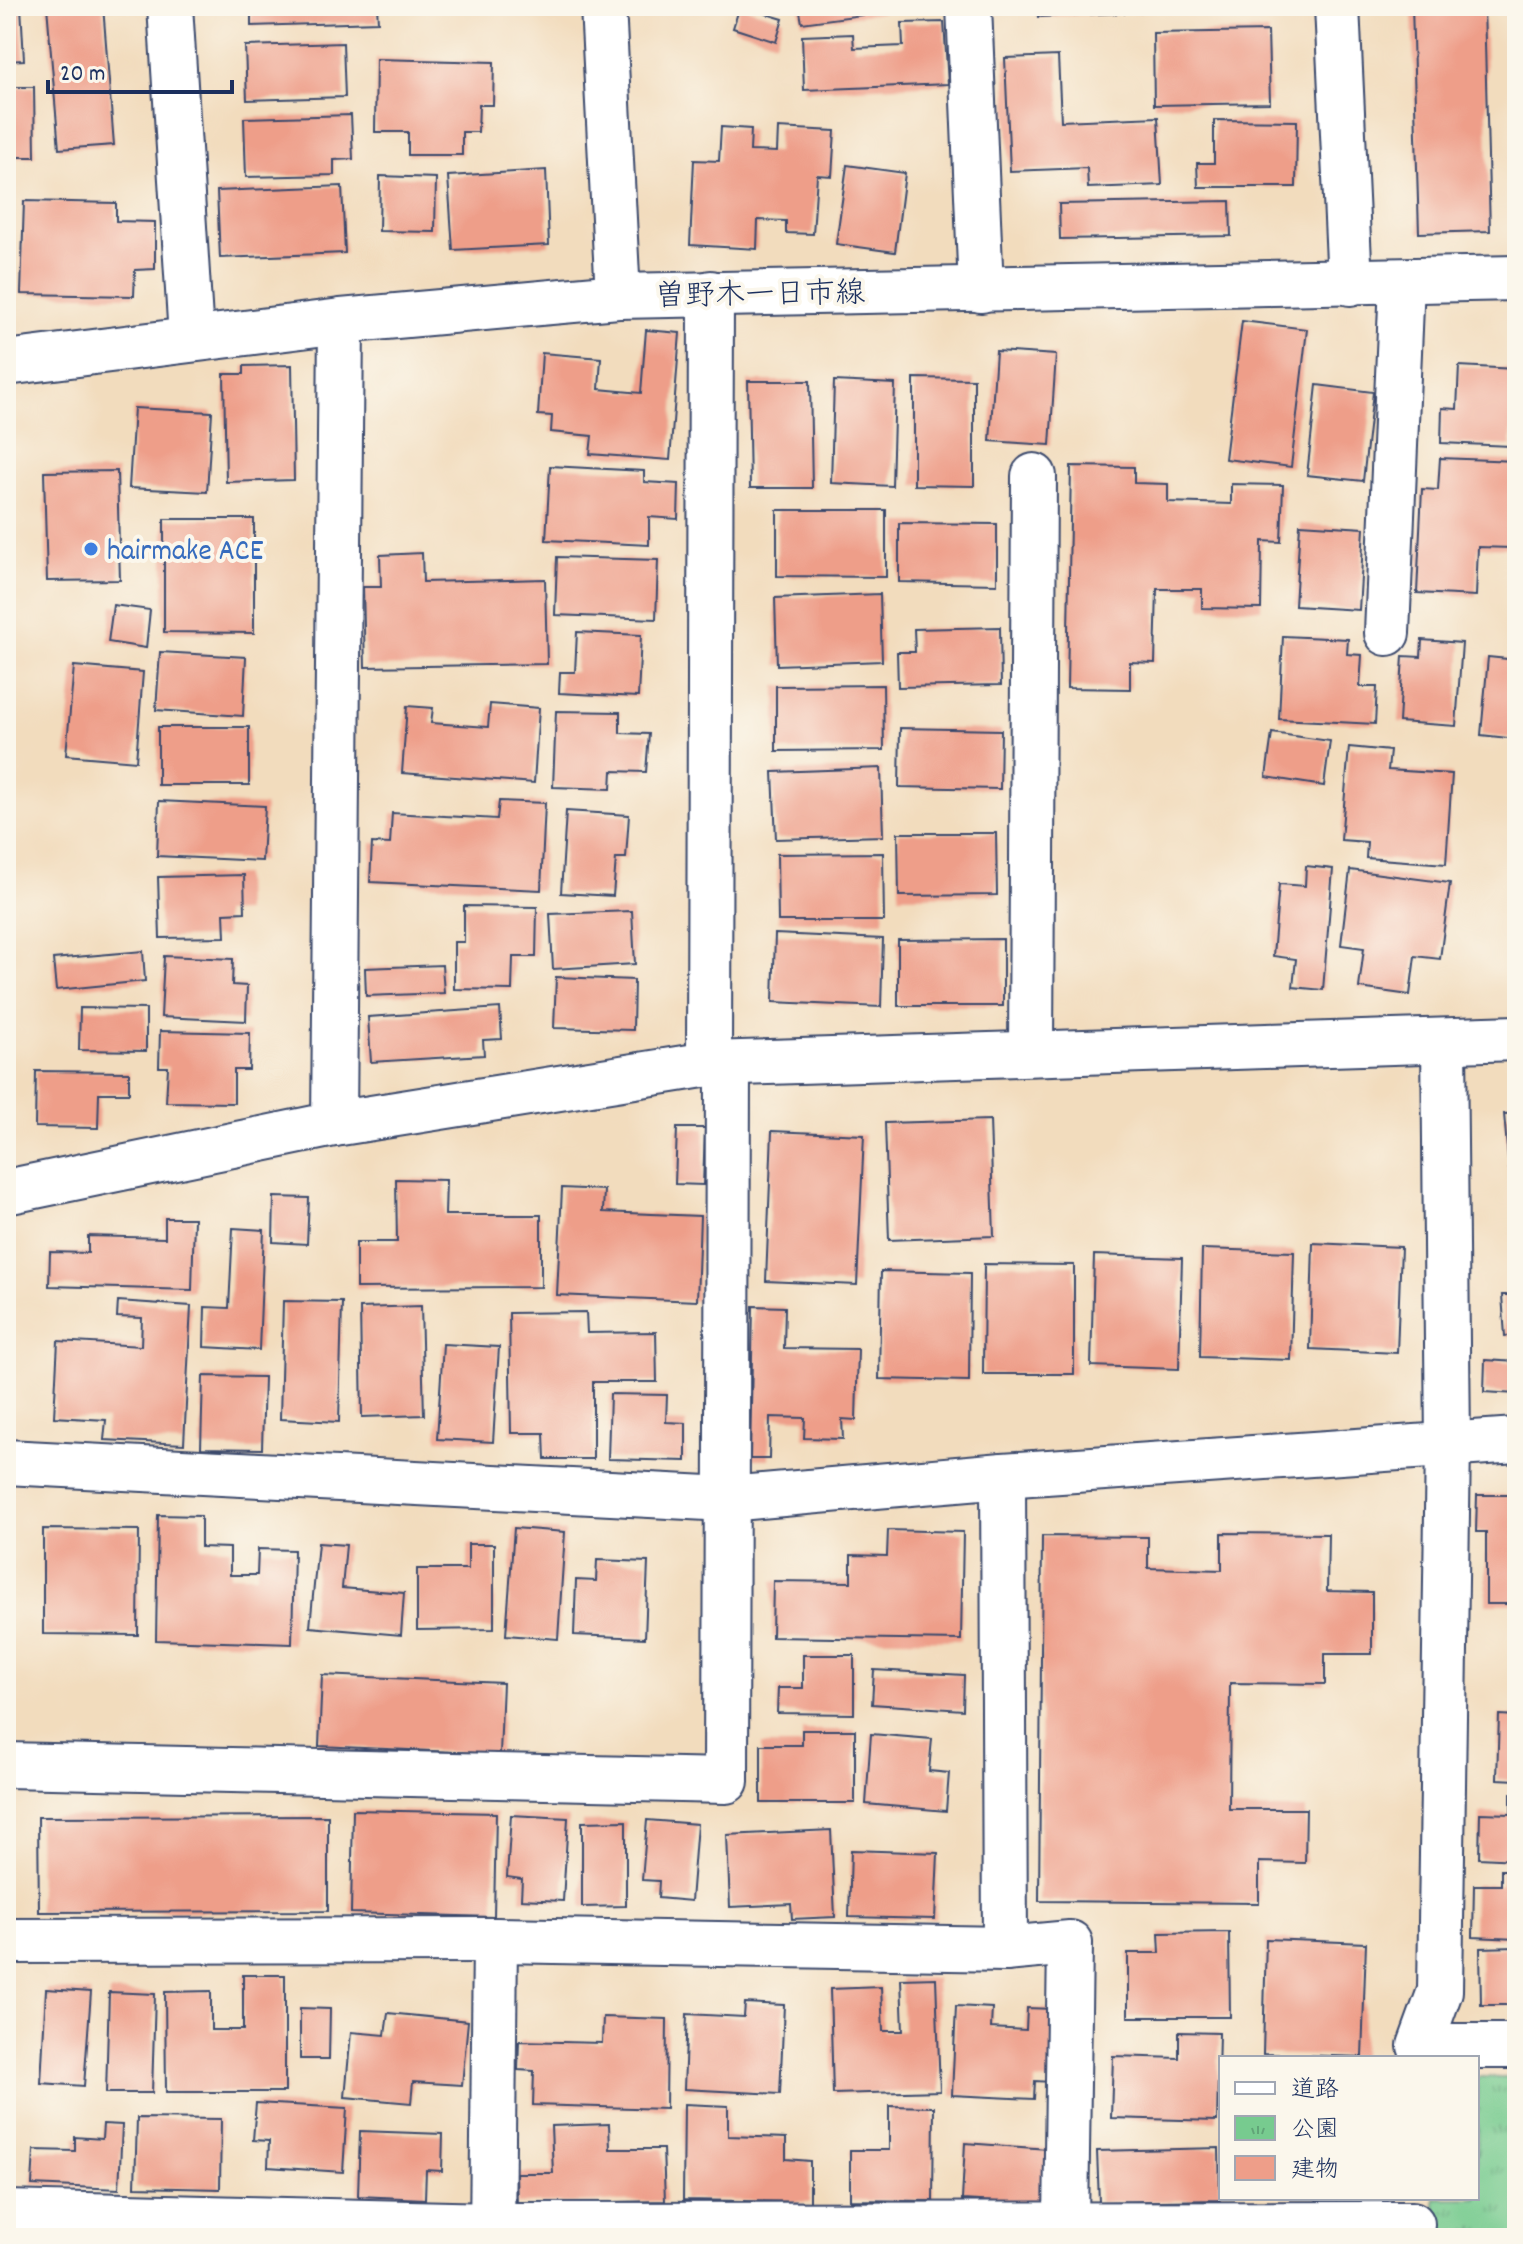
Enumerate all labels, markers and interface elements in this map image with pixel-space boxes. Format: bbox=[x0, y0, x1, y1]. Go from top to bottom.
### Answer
scale bar bbox=[48, 44, 232, 94]
text: 20 m bbox=[60, 58, 106, 92]
street label: 曽野木一日市線 bbox=[655, 274, 865, 321]
place label: hairmake ACE bbox=[107, 532, 264, 575]
marker: hairmake ACE bbox=[82, 540, 100, 558]
legend bbox=[1219, 2056, 1479, 2200]
text: 道路 bbox=[1291, 2074, 1339, 2108]
text: 公園 bbox=[1291, 2114, 1339, 2148]
text: 建物 bbox=[1291, 2154, 1339, 2188]

